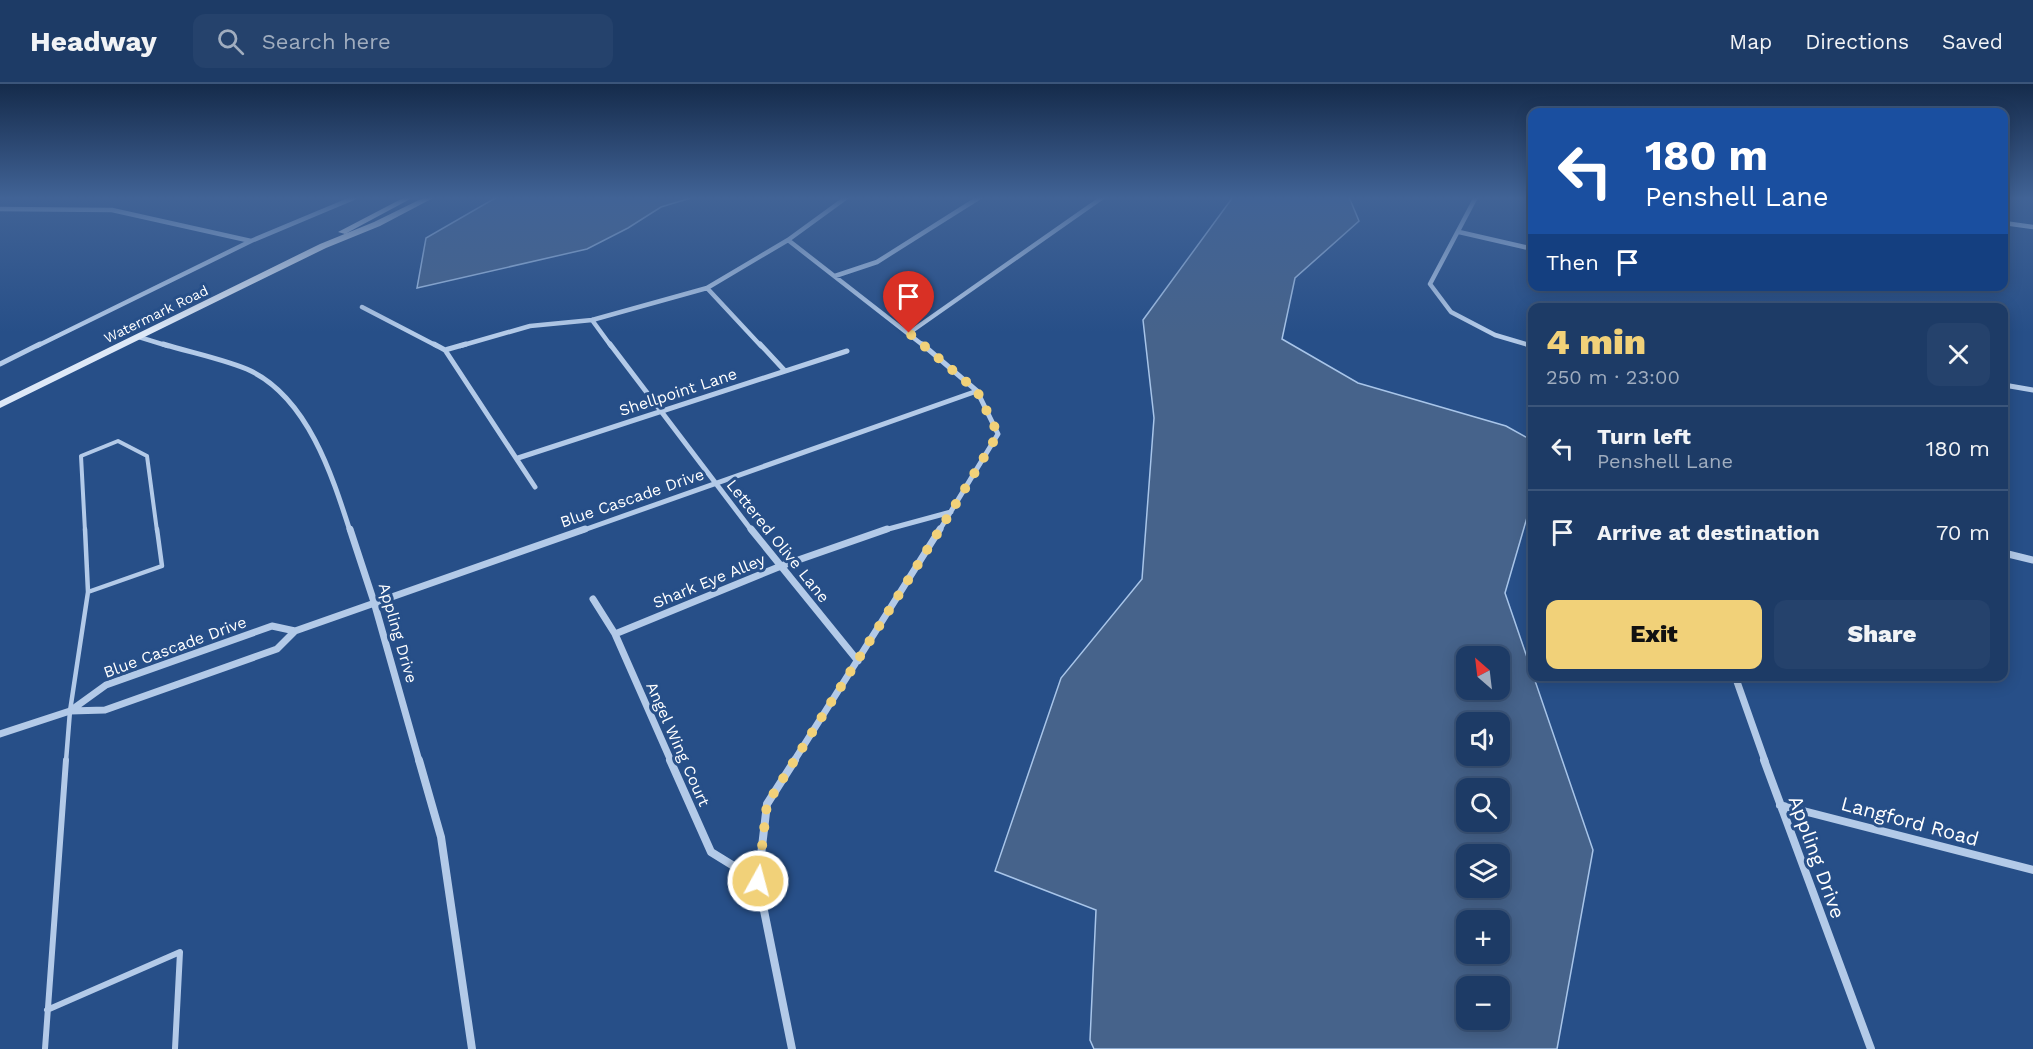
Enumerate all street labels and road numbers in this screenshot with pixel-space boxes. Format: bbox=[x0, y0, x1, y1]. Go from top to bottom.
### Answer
street label: Watermark Road bbox=[101, 282, 211, 346]
street label: Shellpoint Lane bbox=[617, 364, 739, 420]
street label: Blue Cascade Drive bbox=[558, 464, 706, 532]
street label: Lettered Olive Lane bbox=[723, 476, 833, 606]
street label: Shark Eye Alley bbox=[650, 550, 769, 612]
street label: Appling Drive bbox=[375, 581, 421, 685]
street label: Blue Cascade Drive bbox=[101, 612, 249, 682]
street label: Angel Wing Court bbox=[642, 679, 714, 809]
street label: Langford Road bbox=[1838, 791, 1982, 851]
street label: Appling Drive bbox=[1784, 792, 1850, 922]

